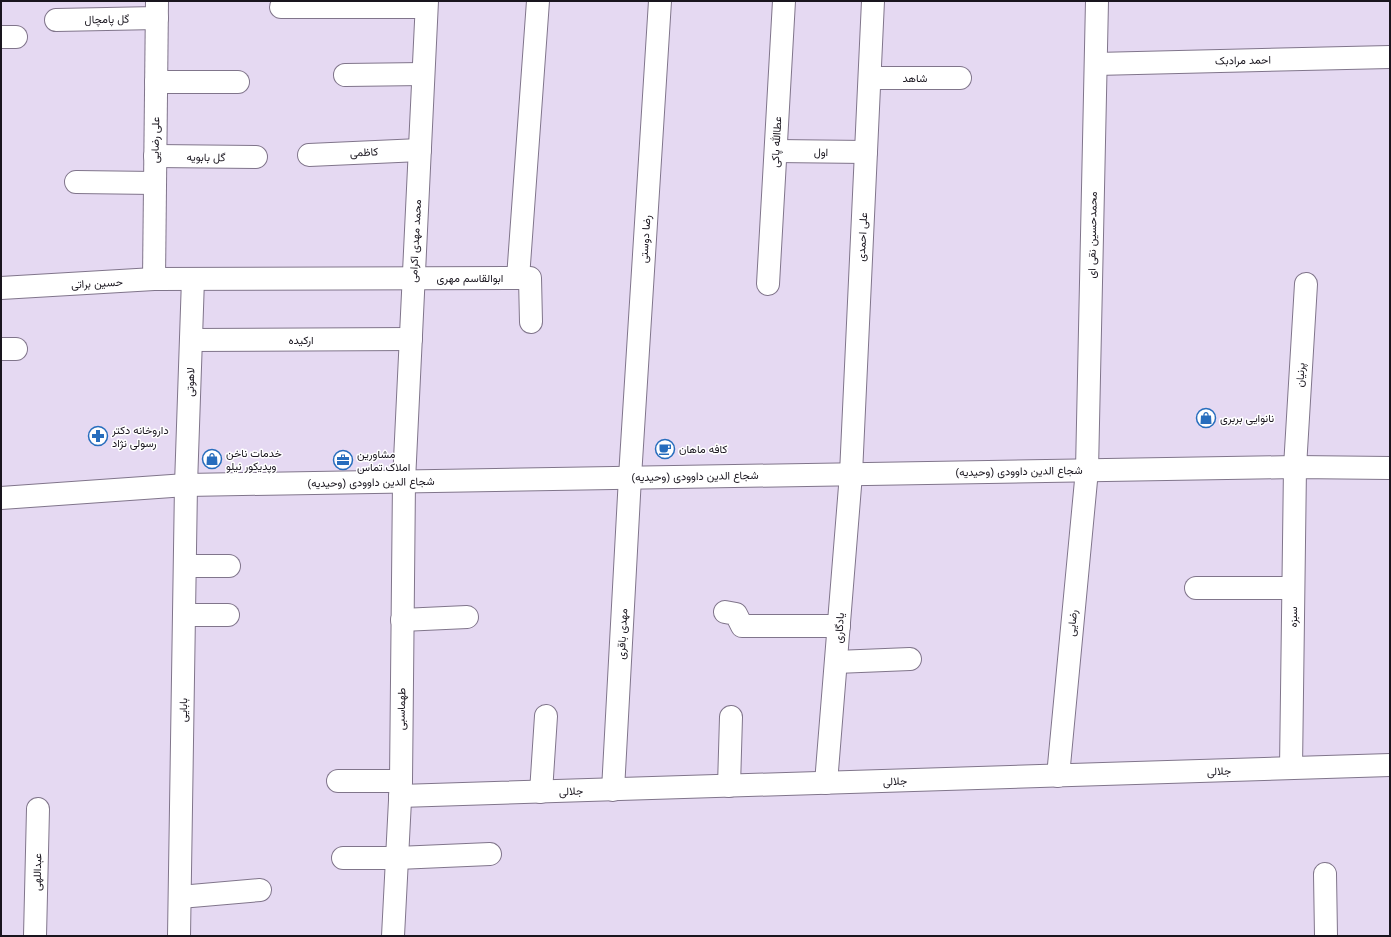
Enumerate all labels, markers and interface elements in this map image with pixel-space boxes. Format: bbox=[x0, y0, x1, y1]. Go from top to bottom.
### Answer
street label: گل پامچال bbox=[84, 13, 130, 27]
street label: احمد مرادبک bbox=[1215, 54, 1271, 67]
street label: شاهد bbox=[902, 72, 928, 84]
street label: علی رضایی bbox=[149, 116, 162, 163]
street label: عطاالله پاکی bbox=[769, 116, 785, 168]
street label: کاظمی bbox=[349, 145, 379, 160]
street label: اول bbox=[814, 146, 828, 159]
street label: گل بابویه bbox=[187, 151, 226, 164]
street label: محمدحسین نقی ای bbox=[1085, 191, 1100, 278]
street label: محمد مهدی اکرامی bbox=[407, 199, 424, 283]
street label: علی احمدی bbox=[855, 212, 870, 262]
street label: رضا دوستی bbox=[637, 214, 654, 263]
street label: ابوالقاسم مهری bbox=[437, 272, 503, 286]
street label: حسین براتی bbox=[71, 276, 123, 291]
street label: ارکیده bbox=[288, 334, 314, 347]
street label: پرنیان bbox=[1293, 362, 1309, 388]
street label: لاهوتی bbox=[183, 367, 198, 397]
shop icon: نانوایی بربری bbox=[1195, 407, 1217, 429]
place label: نانوایی بربری bbox=[1220, 412, 1274, 425]
place label: داروخانه دکتر رسولی نژاد bbox=[111, 424, 169, 450]
pharmacy icon: داروخانه دکتر رسولی نژاد bbox=[87, 425, 109, 447]
cafe icon: کافه ماهان bbox=[654, 438, 676, 460]
place label: کافه ماهان bbox=[679, 443, 727, 455]
place label: خدمات ناخن وپديكور نيلو bbox=[226, 447, 282, 474]
shop icon: خدمات ناخن وپديكور نيلو bbox=[201, 448, 223, 470]
place label: مشاورین املاک تماس bbox=[357, 448, 410, 474]
office icon: مشاورین املاک تماس bbox=[332, 449, 354, 471]
street label: شجاع الدین داوودی (وحیدیه) bbox=[955, 464, 1083, 480]
street label: شجاع الدین داوودی (وحیدیه) bbox=[631, 469, 759, 485]
street label: شجاع الدین داوودی (وحیدیه) bbox=[307, 475, 435, 491]
street label: سبزه bbox=[1287, 606, 1300, 628]
street label: مهدی باقری bbox=[615, 608, 630, 660]
street label: رضایی bbox=[1065, 609, 1080, 637]
street label: یادگاری bbox=[832, 612, 847, 644]
street label: طهماسبی bbox=[395, 688, 408, 730]
street label: بابایی bbox=[177, 698, 190, 722]
street label: جلالی bbox=[1207, 765, 1231, 778]
street label: جلالی bbox=[883, 775, 907, 788]
street label: جلالی bbox=[559, 785, 583, 798]
street label: عبداللهی bbox=[31, 853, 44, 891]

